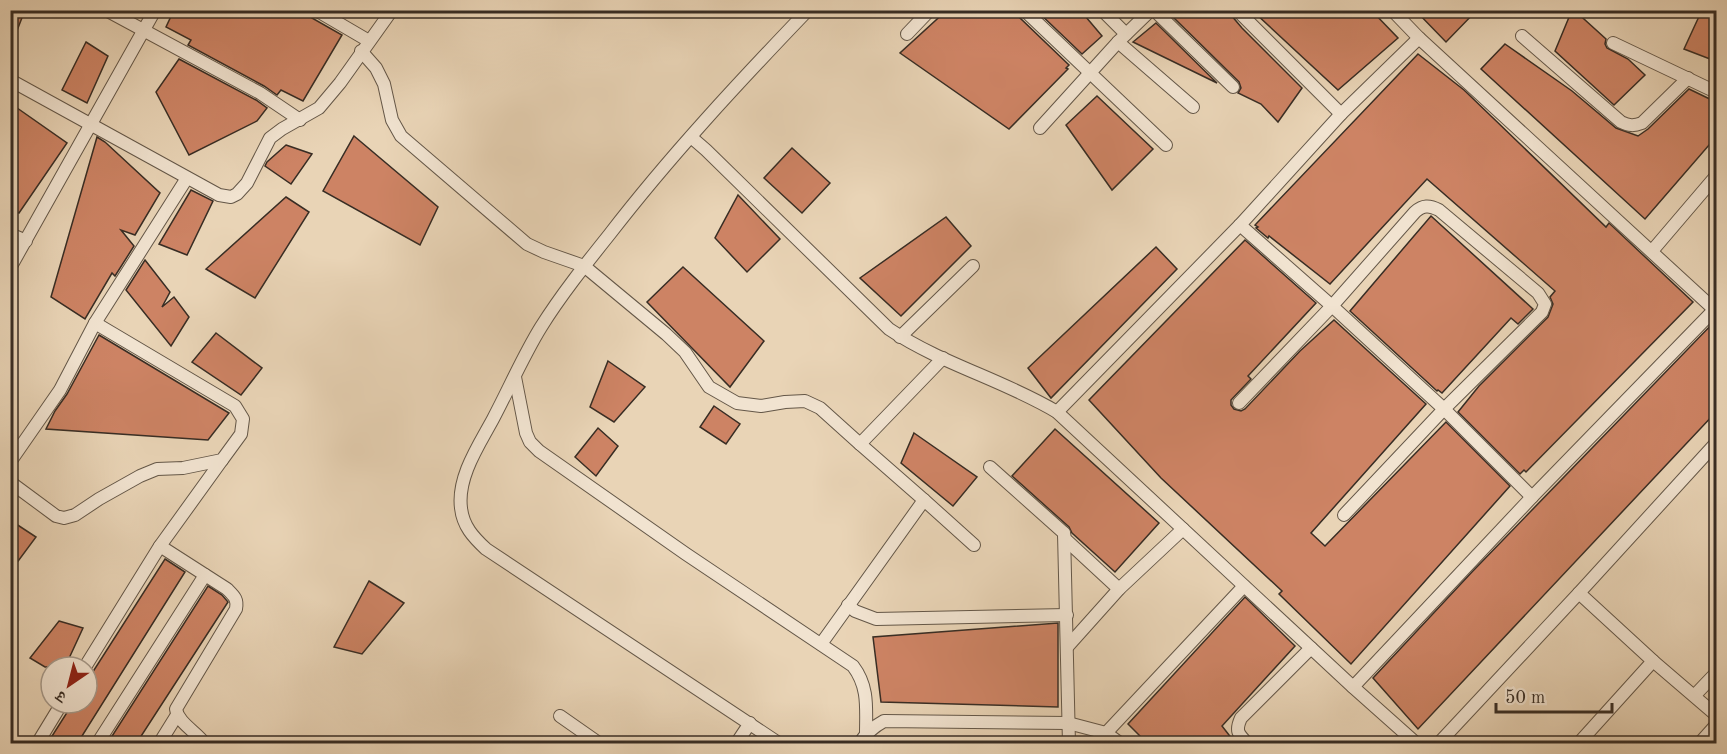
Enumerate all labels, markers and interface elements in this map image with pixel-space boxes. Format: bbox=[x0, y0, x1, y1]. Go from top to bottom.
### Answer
north arrow bbox=[39, 655, 99, 715]
scale bar bbox=[1496, 676, 1612, 714]
text: उ bbox=[52, 686, 70, 705]
text: 50 m bbox=[1505, 689, 1545, 707]

